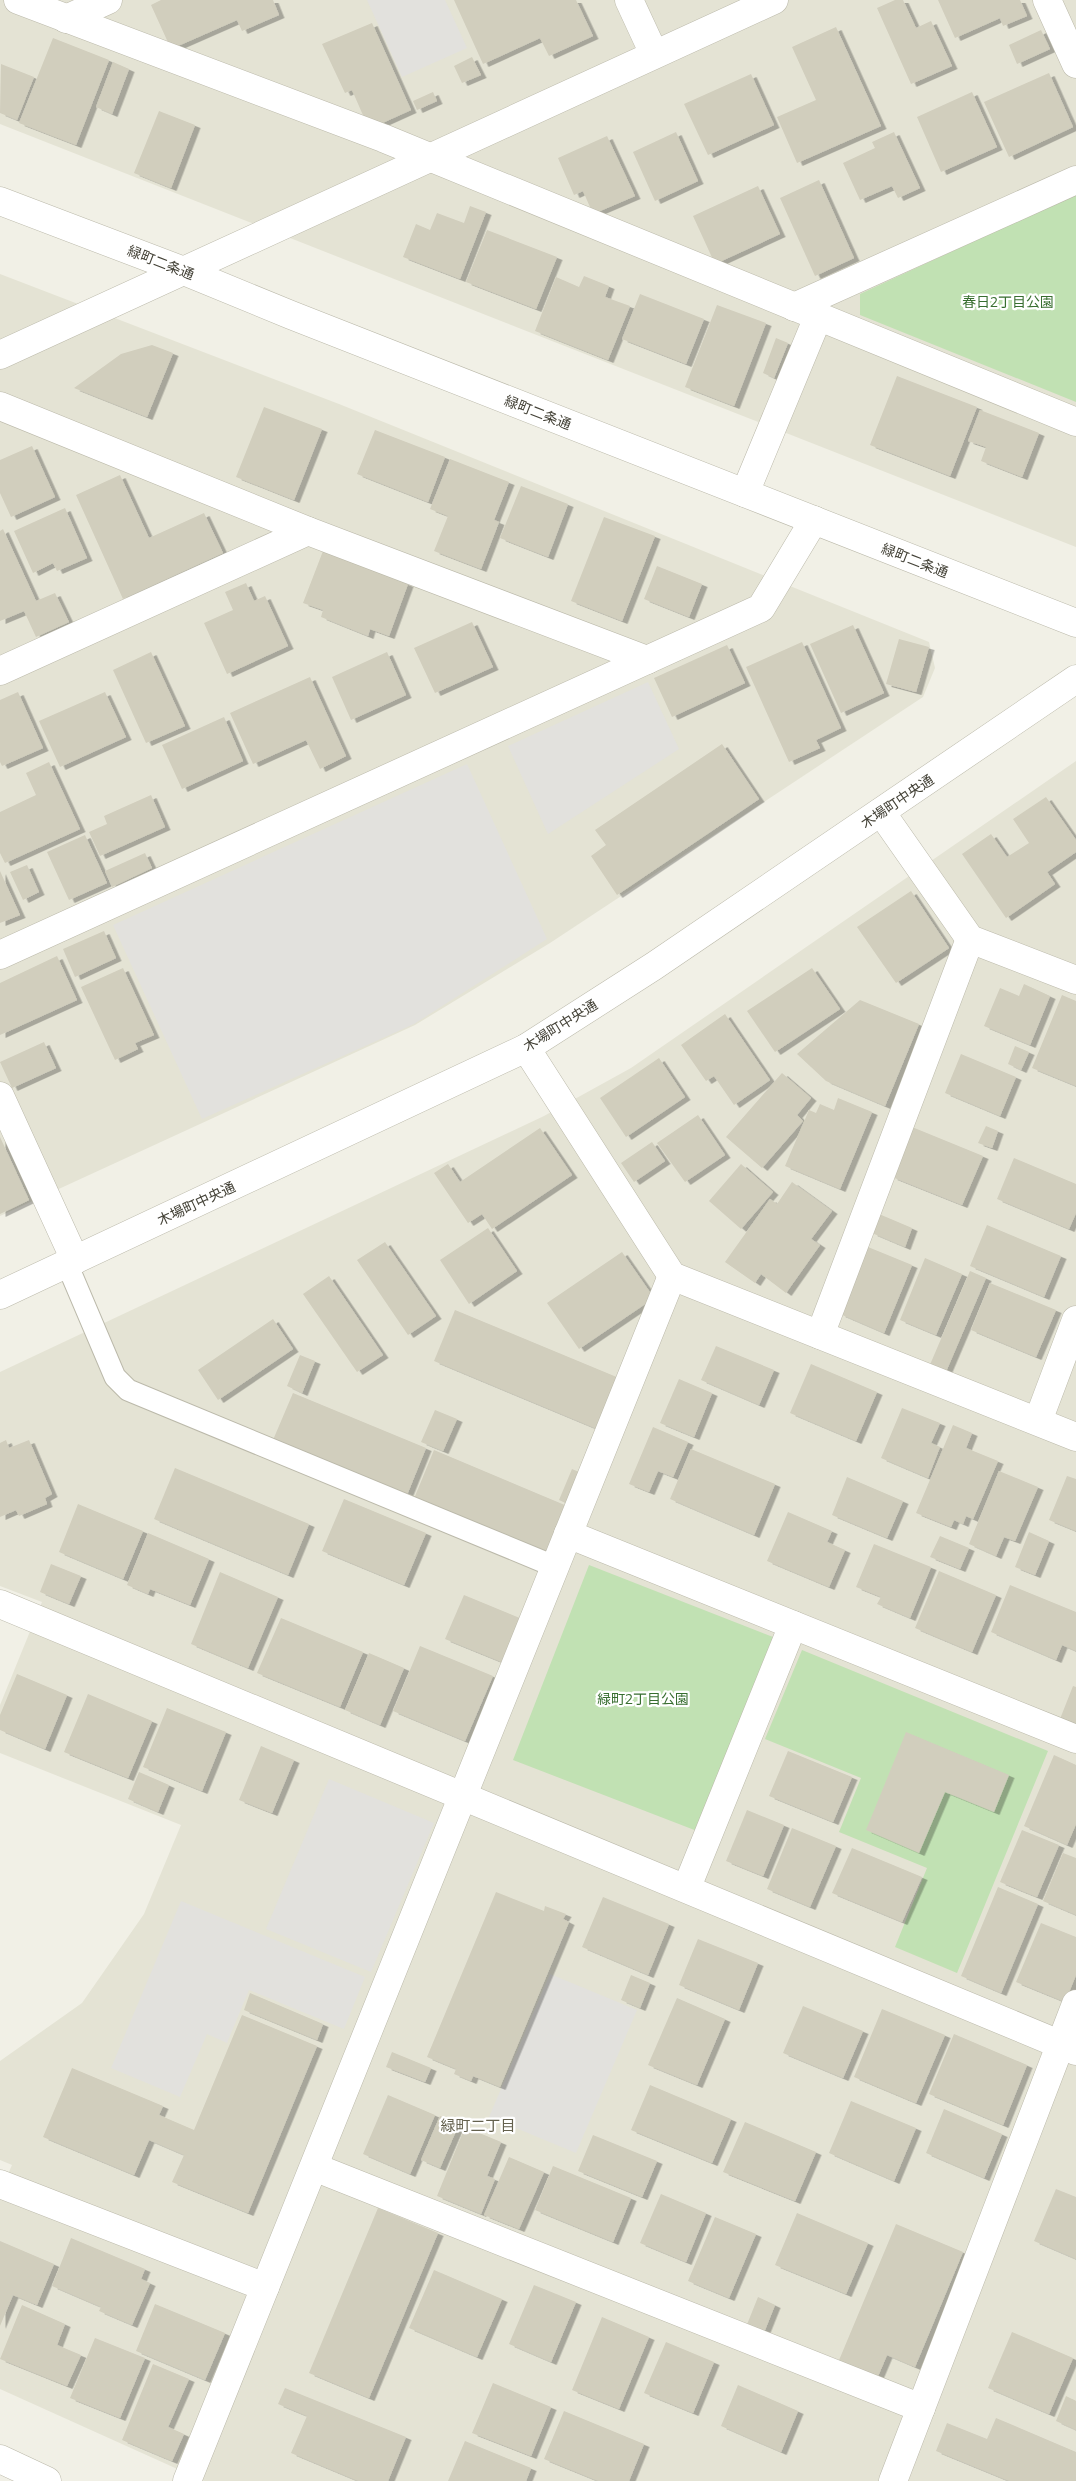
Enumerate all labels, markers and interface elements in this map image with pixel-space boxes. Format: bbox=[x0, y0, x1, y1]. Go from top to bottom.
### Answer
street label: 緑町二条通 bbox=[125, 241, 197, 283]
park label: 春日2丁目公園 bbox=[962, 292, 1054, 311]
street label: 緑町二条通 bbox=[502, 391, 574, 433]
street label: 緑町二条通 bbox=[879, 539, 951, 581]
street label: 木場町中央通 bbox=[857, 770, 937, 832]
street label: 木場町中央通 bbox=[519, 995, 601, 1055]
street label: 木場町中央通 bbox=[154, 1177, 238, 1229]
park label: 緑町2丁目公園 bbox=[597, 1689, 689, 1708]
district label: 緑町二丁目 bbox=[440, 2115, 516, 2135]

